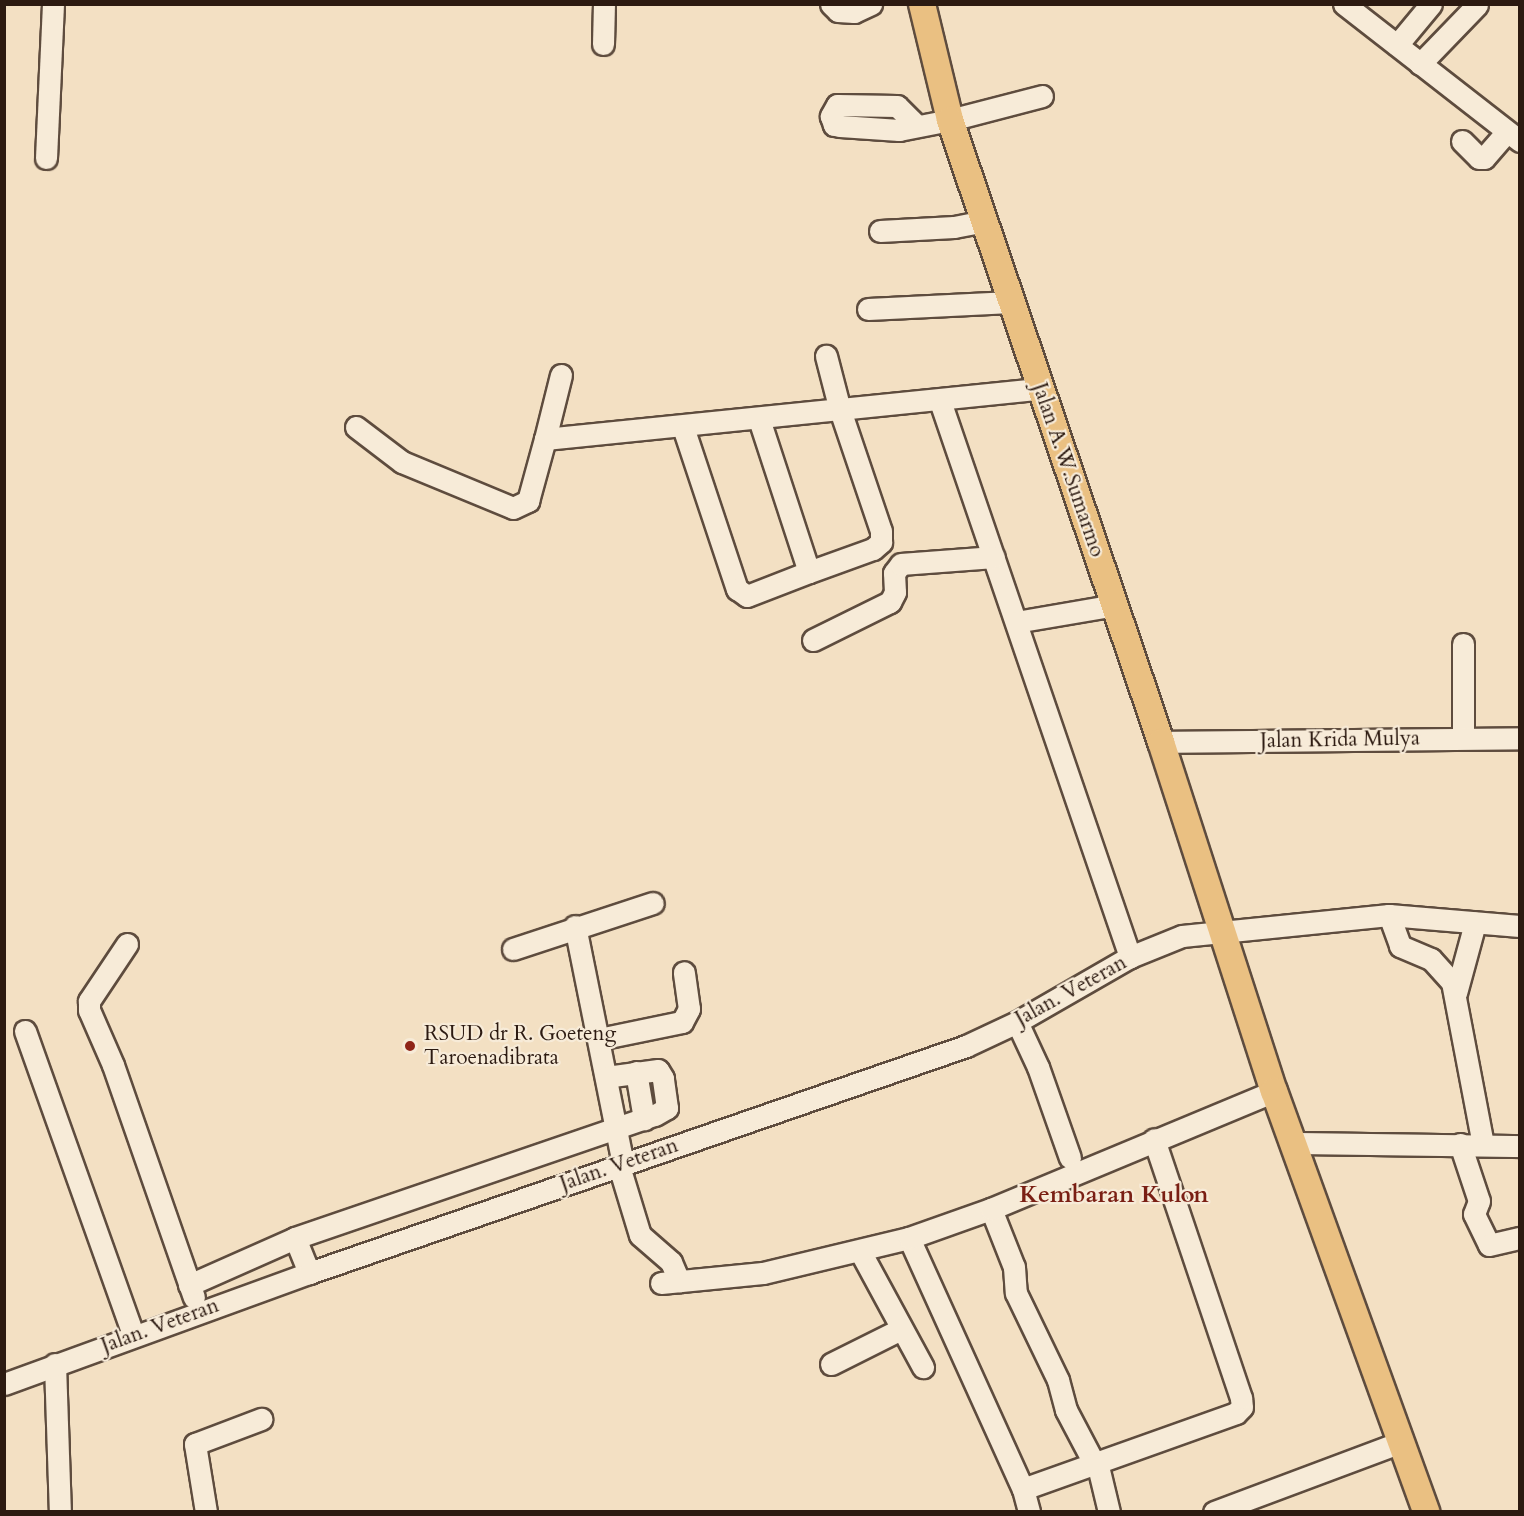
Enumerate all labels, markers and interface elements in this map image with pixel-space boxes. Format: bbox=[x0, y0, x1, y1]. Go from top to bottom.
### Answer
street label: Jalan A.W.Sumarmo bbox=[1026, 380, 1110, 560]
street label: Jalan Krida Mulya bbox=[1260, 726, 1420, 754]
street label: Jalan. Veteran bbox=[1011, 950, 1131, 1032]
place label: RSUD dr R. Goeteng Taroenadibrata bbox=[424, 1021, 616, 1071]
marker: RSUD dr R. Goeteng Taroenadibrata bbox=[401, 1037, 419, 1055]
street label: Jalan. Veteran bbox=[557, 1133, 681, 1197]
district label: Kembaran Kulon bbox=[1019, 1181, 1209, 1209]
street label: Jalan. Veteran bbox=[98, 1293, 222, 1359]

